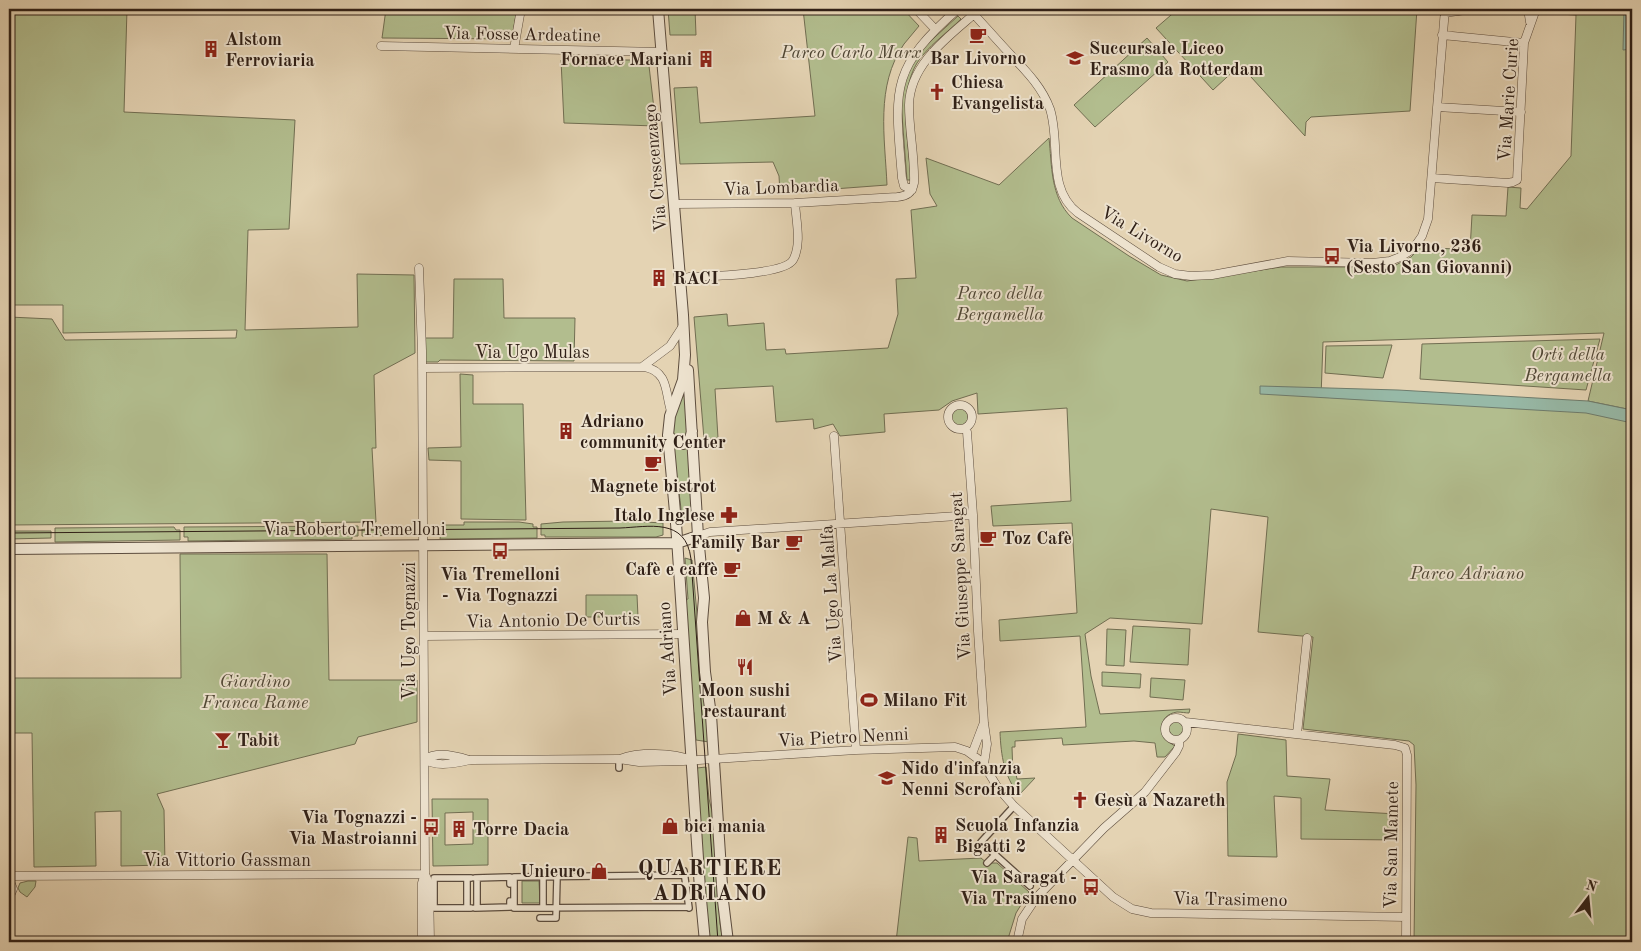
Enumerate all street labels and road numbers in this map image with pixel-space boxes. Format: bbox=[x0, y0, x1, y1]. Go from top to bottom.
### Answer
street label: Via Fosse Ardeatine bbox=[443, 25, 601, 45]
street label: Via Marie Curie bbox=[1496, 38, 1522, 162]
street label: Via Crescenzago bbox=[641, 103, 671, 233]
street label: Via Lombardia bbox=[723, 177, 839, 199]
street label: Via Livorno bbox=[1097, 203, 1186, 266]
street label: Via Ugo Mulas bbox=[474, 344, 590, 362]
street label: Via Giuseppe Saragat bbox=[948, 491, 974, 661]
street label: Via Roberto Tremelloni bbox=[262, 521, 446, 539]
street label: Via Ugo La Malfa bbox=[818, 524, 846, 664]
street label: Via Ugo Tognazzi bbox=[401, 562, 419, 700]
street label: Via Adriano bbox=[656, 601, 680, 697]
street label: Via Antonio De Curtis bbox=[466, 610, 641, 632]
street label: Via Pietro Nenni bbox=[777, 726, 909, 750]
street label: Via San Mamete bbox=[1382, 781, 1402, 909]
street label: Via Vittorio Gassman bbox=[143, 852, 311, 870]
street label: Via Trasimeno bbox=[1172, 890, 1288, 910]

